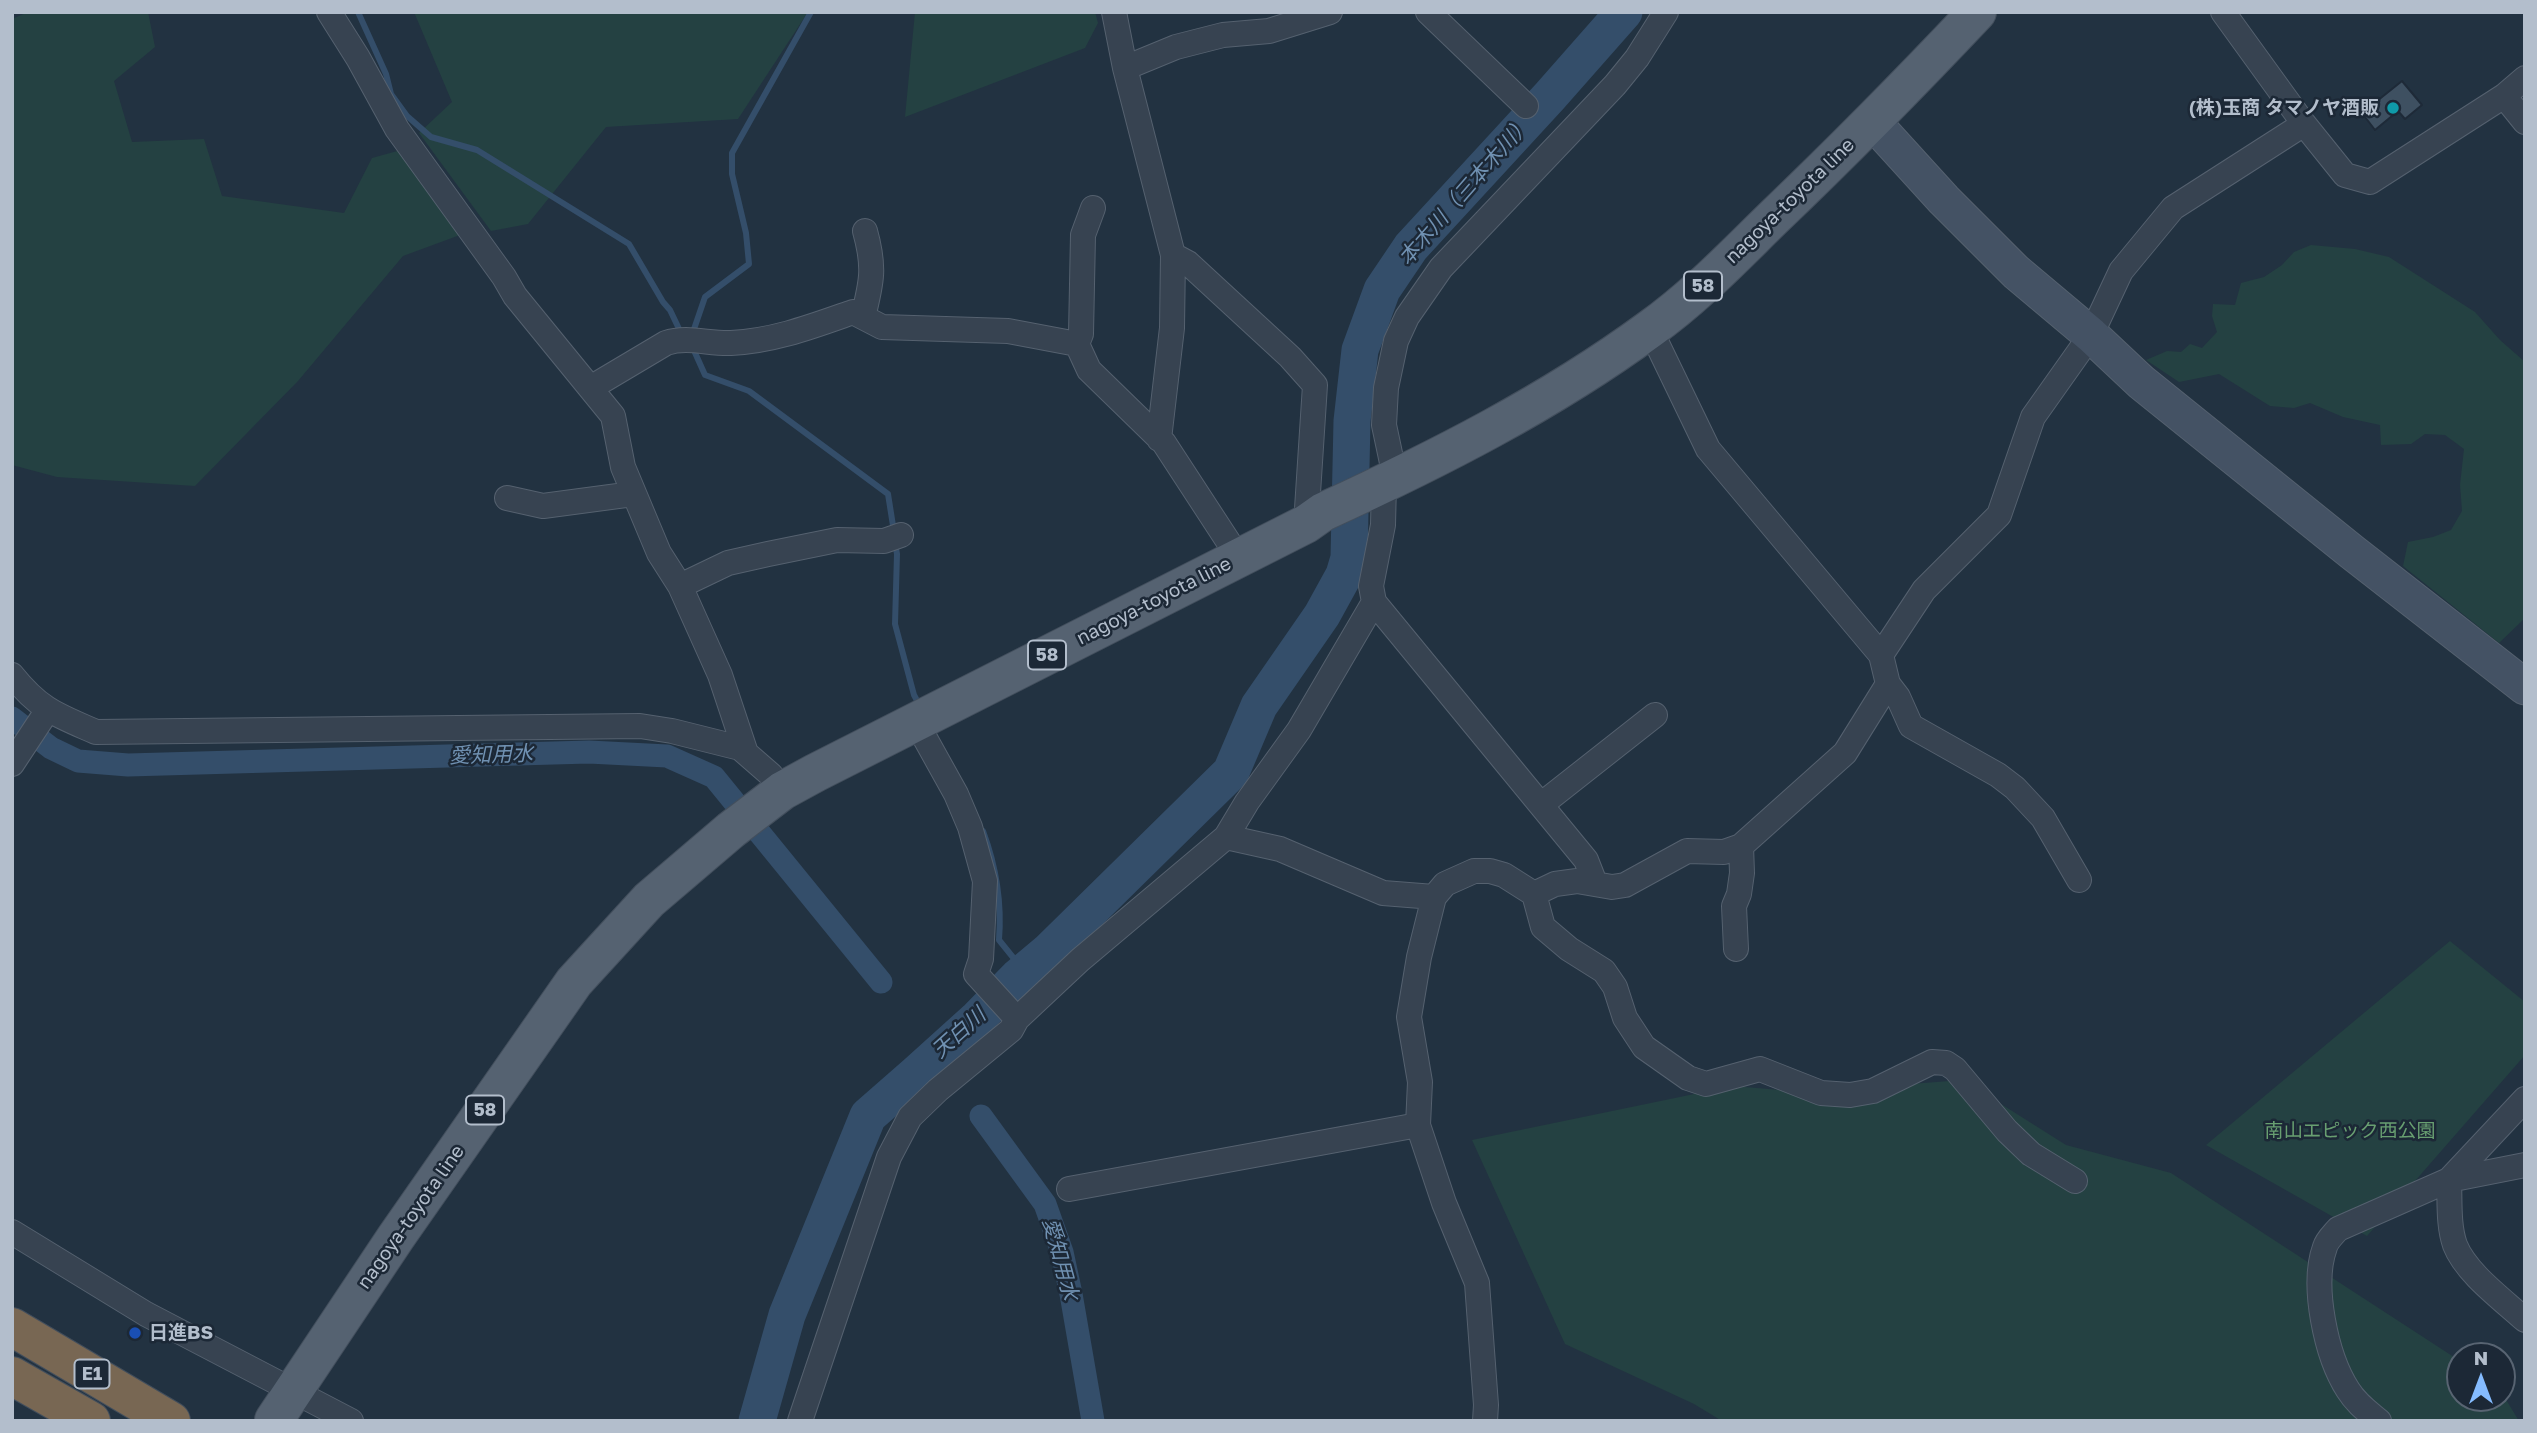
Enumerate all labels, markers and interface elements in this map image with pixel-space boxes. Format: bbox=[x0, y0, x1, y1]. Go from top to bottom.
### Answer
place label: (株)玉商 タマノヤ酒販 bbox=[2189, 97, 2379, 119]
marker: (株)玉商 タマノヤ酒販 bbox=[2385, 100, 2401, 116]
water label: 本木川（三本木川） bbox=[1393, 111, 1537, 271]
street label: nagoya-toyota line bbox=[1721, 134, 1859, 268]
road number: 58 bbox=[1684, 272, 1722, 300]
street label: nagoya-toyota line bbox=[1073, 552, 1235, 650]
road number: 58 bbox=[1028, 640, 1066, 670]
water label: 愛知用水 bbox=[449, 741, 533, 769]
water label: 天白川 bbox=[927, 1003, 991, 1063]
road number: 58 bbox=[466, 1096, 504, 1125]
park label: 南山エピック西公園 bbox=[2265, 1120, 2435, 1142]
street label: nagoya-toyota line bbox=[353, 1141, 469, 1293]
water label: 愛知用水 bbox=[1037, 1215, 1083, 1303]
place label: 日進BS bbox=[149, 1322, 213, 1344]
marker: 日進BS bbox=[127, 1325, 143, 1341]
north arrow bbox=[2446, 1342, 2516, 1412]
text: N bbox=[2474, 1346, 2488, 1369]
road number: E1 bbox=[74, 1359, 110, 1388]

